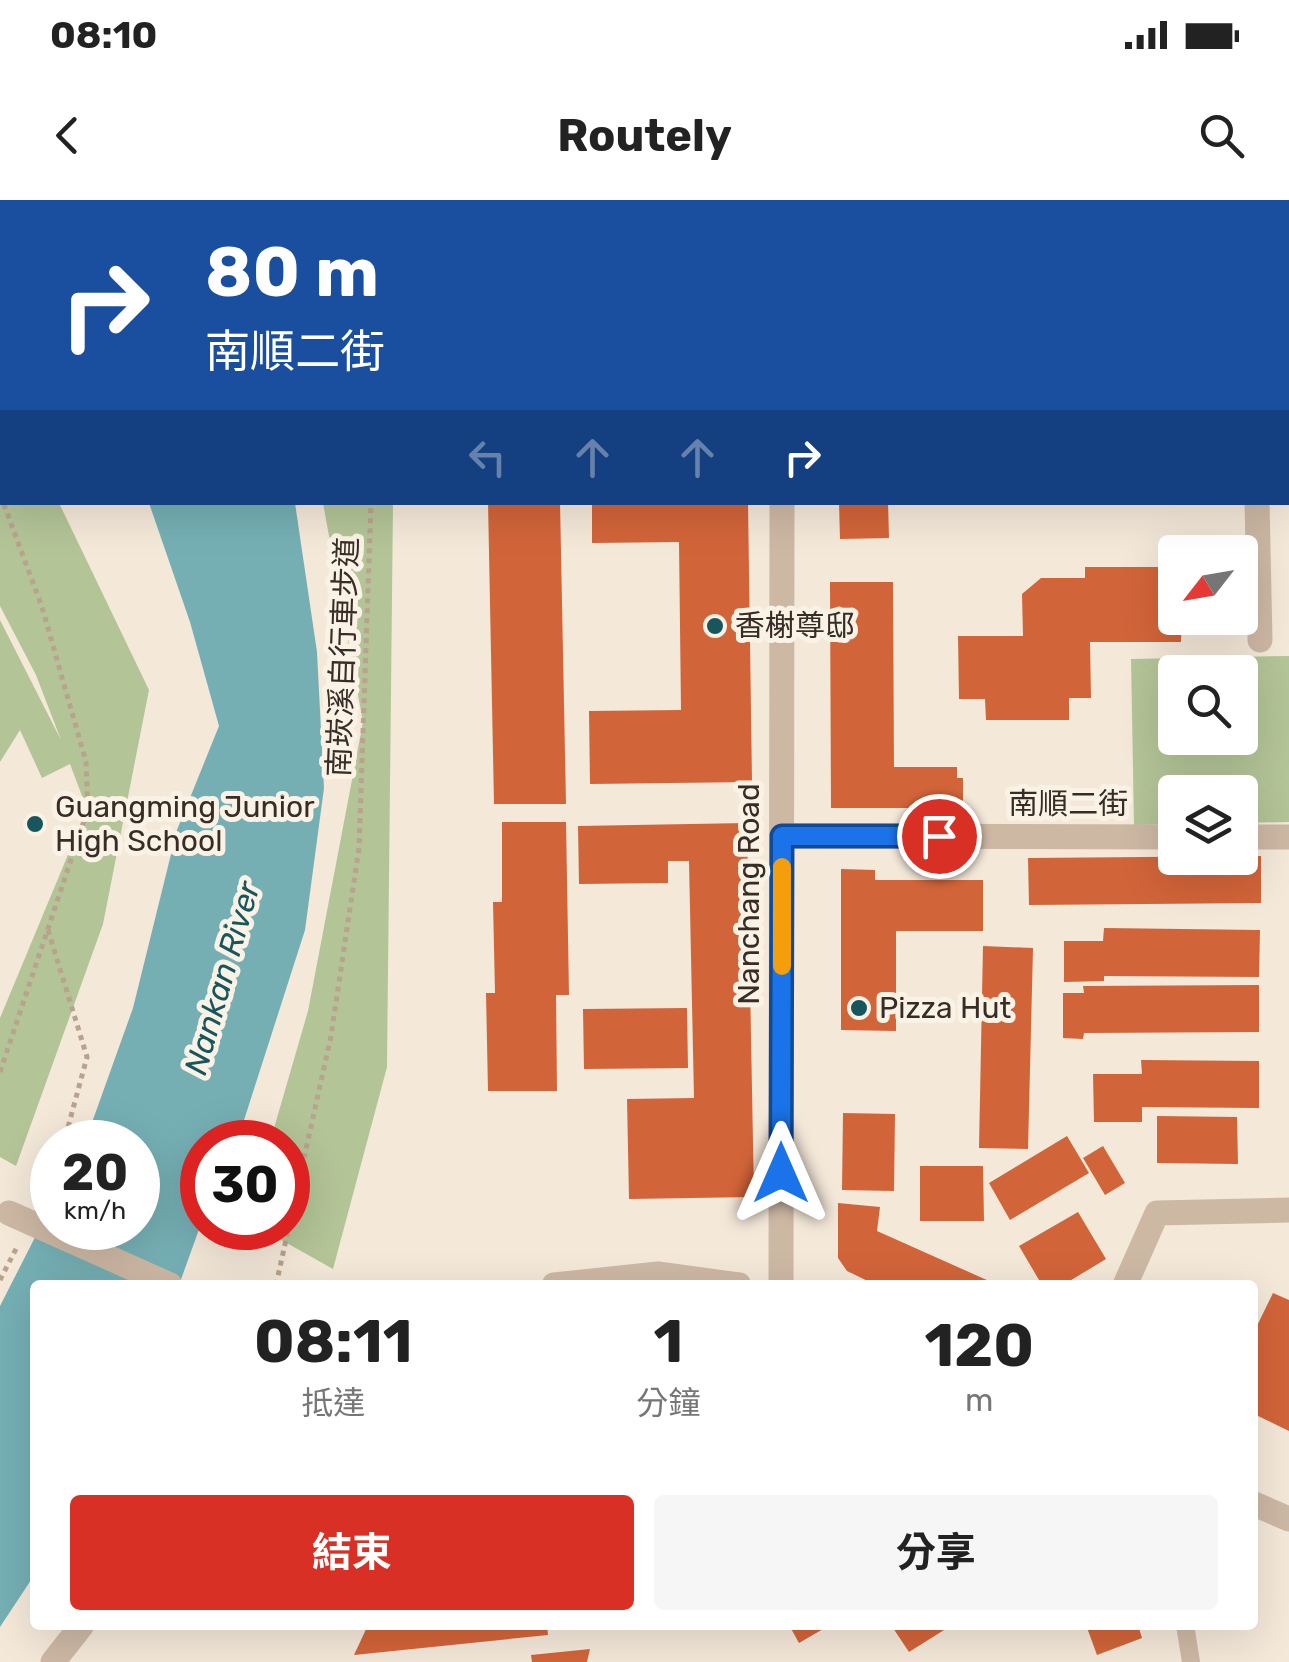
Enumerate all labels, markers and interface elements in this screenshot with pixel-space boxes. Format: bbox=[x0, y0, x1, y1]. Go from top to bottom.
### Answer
text: 08:10 bbox=[50, 12, 157, 58]
icon: back bbox=[40, 108, 95, 163]
icon: search bbox=[1194, 108, 1249, 163]
text: Routely bbox=[557, 109, 732, 162]
text: 80 m bbox=[205, 231, 379, 314]
icon: right bbox=[40, 240, 170, 370]
text: 南順二街 bbox=[205, 325, 385, 378]
icon: left bbox=[460, 430, 515, 485]
icon: ahead bbox=[565, 430, 620, 485]
icon: ahead bbox=[670, 430, 725, 485]
icon: right bbox=[775, 430, 830, 485]
north arrow bbox=[1158, 535, 1258, 635]
map controls bbox=[1158, 535, 1258, 875]
street label: 南崁溪自行車步道 bbox=[321, 536, 365, 778]
place label: 香榭尊邸 bbox=[735, 608, 855, 644]
marker: 香榭尊邸 bbox=[704, 615, 726, 637]
button: search bbox=[1158, 655, 1258, 755]
button: layers bbox=[1158, 775, 1258, 875]
street label: Nanchang Road bbox=[731, 783, 767, 1005]
street label: 南順二街 bbox=[1008, 786, 1128, 822]
place label: Guangming Junior High School bbox=[55, 789, 315, 859]
pin bbox=[897, 794, 982, 879]
icon: arrive bbox=[912, 809, 967, 864]
marker: Guangming Junior High School bbox=[24, 813, 46, 835]
water label: Nankan River bbox=[176, 875, 268, 1079]
place label: Pizza Hut bbox=[879, 990, 1011, 1026]
marker: Pizza Hut bbox=[848, 997, 870, 1019]
speed limit sign: 30 bbox=[180, 1120, 310, 1250]
position arrow bbox=[729, 1121, 833, 1225]
text: 20 bbox=[62, 1143, 128, 1203]
text: km/h bbox=[64, 1196, 126, 1225]
text: 08:11 bbox=[254, 1306, 413, 1377]
text: 1 bbox=[654, 1306, 683, 1377]
text: 120 bbox=[924, 1310, 1034, 1381]
text: m bbox=[965, 1381, 993, 1419]
text: 抵達 bbox=[301, 1384, 365, 1422]
text: 分鐘 bbox=[636, 1384, 700, 1422]
button: 結束 bbox=[70, 1495, 634, 1610]
button: 分享 bbox=[654, 1495, 1218, 1610]

